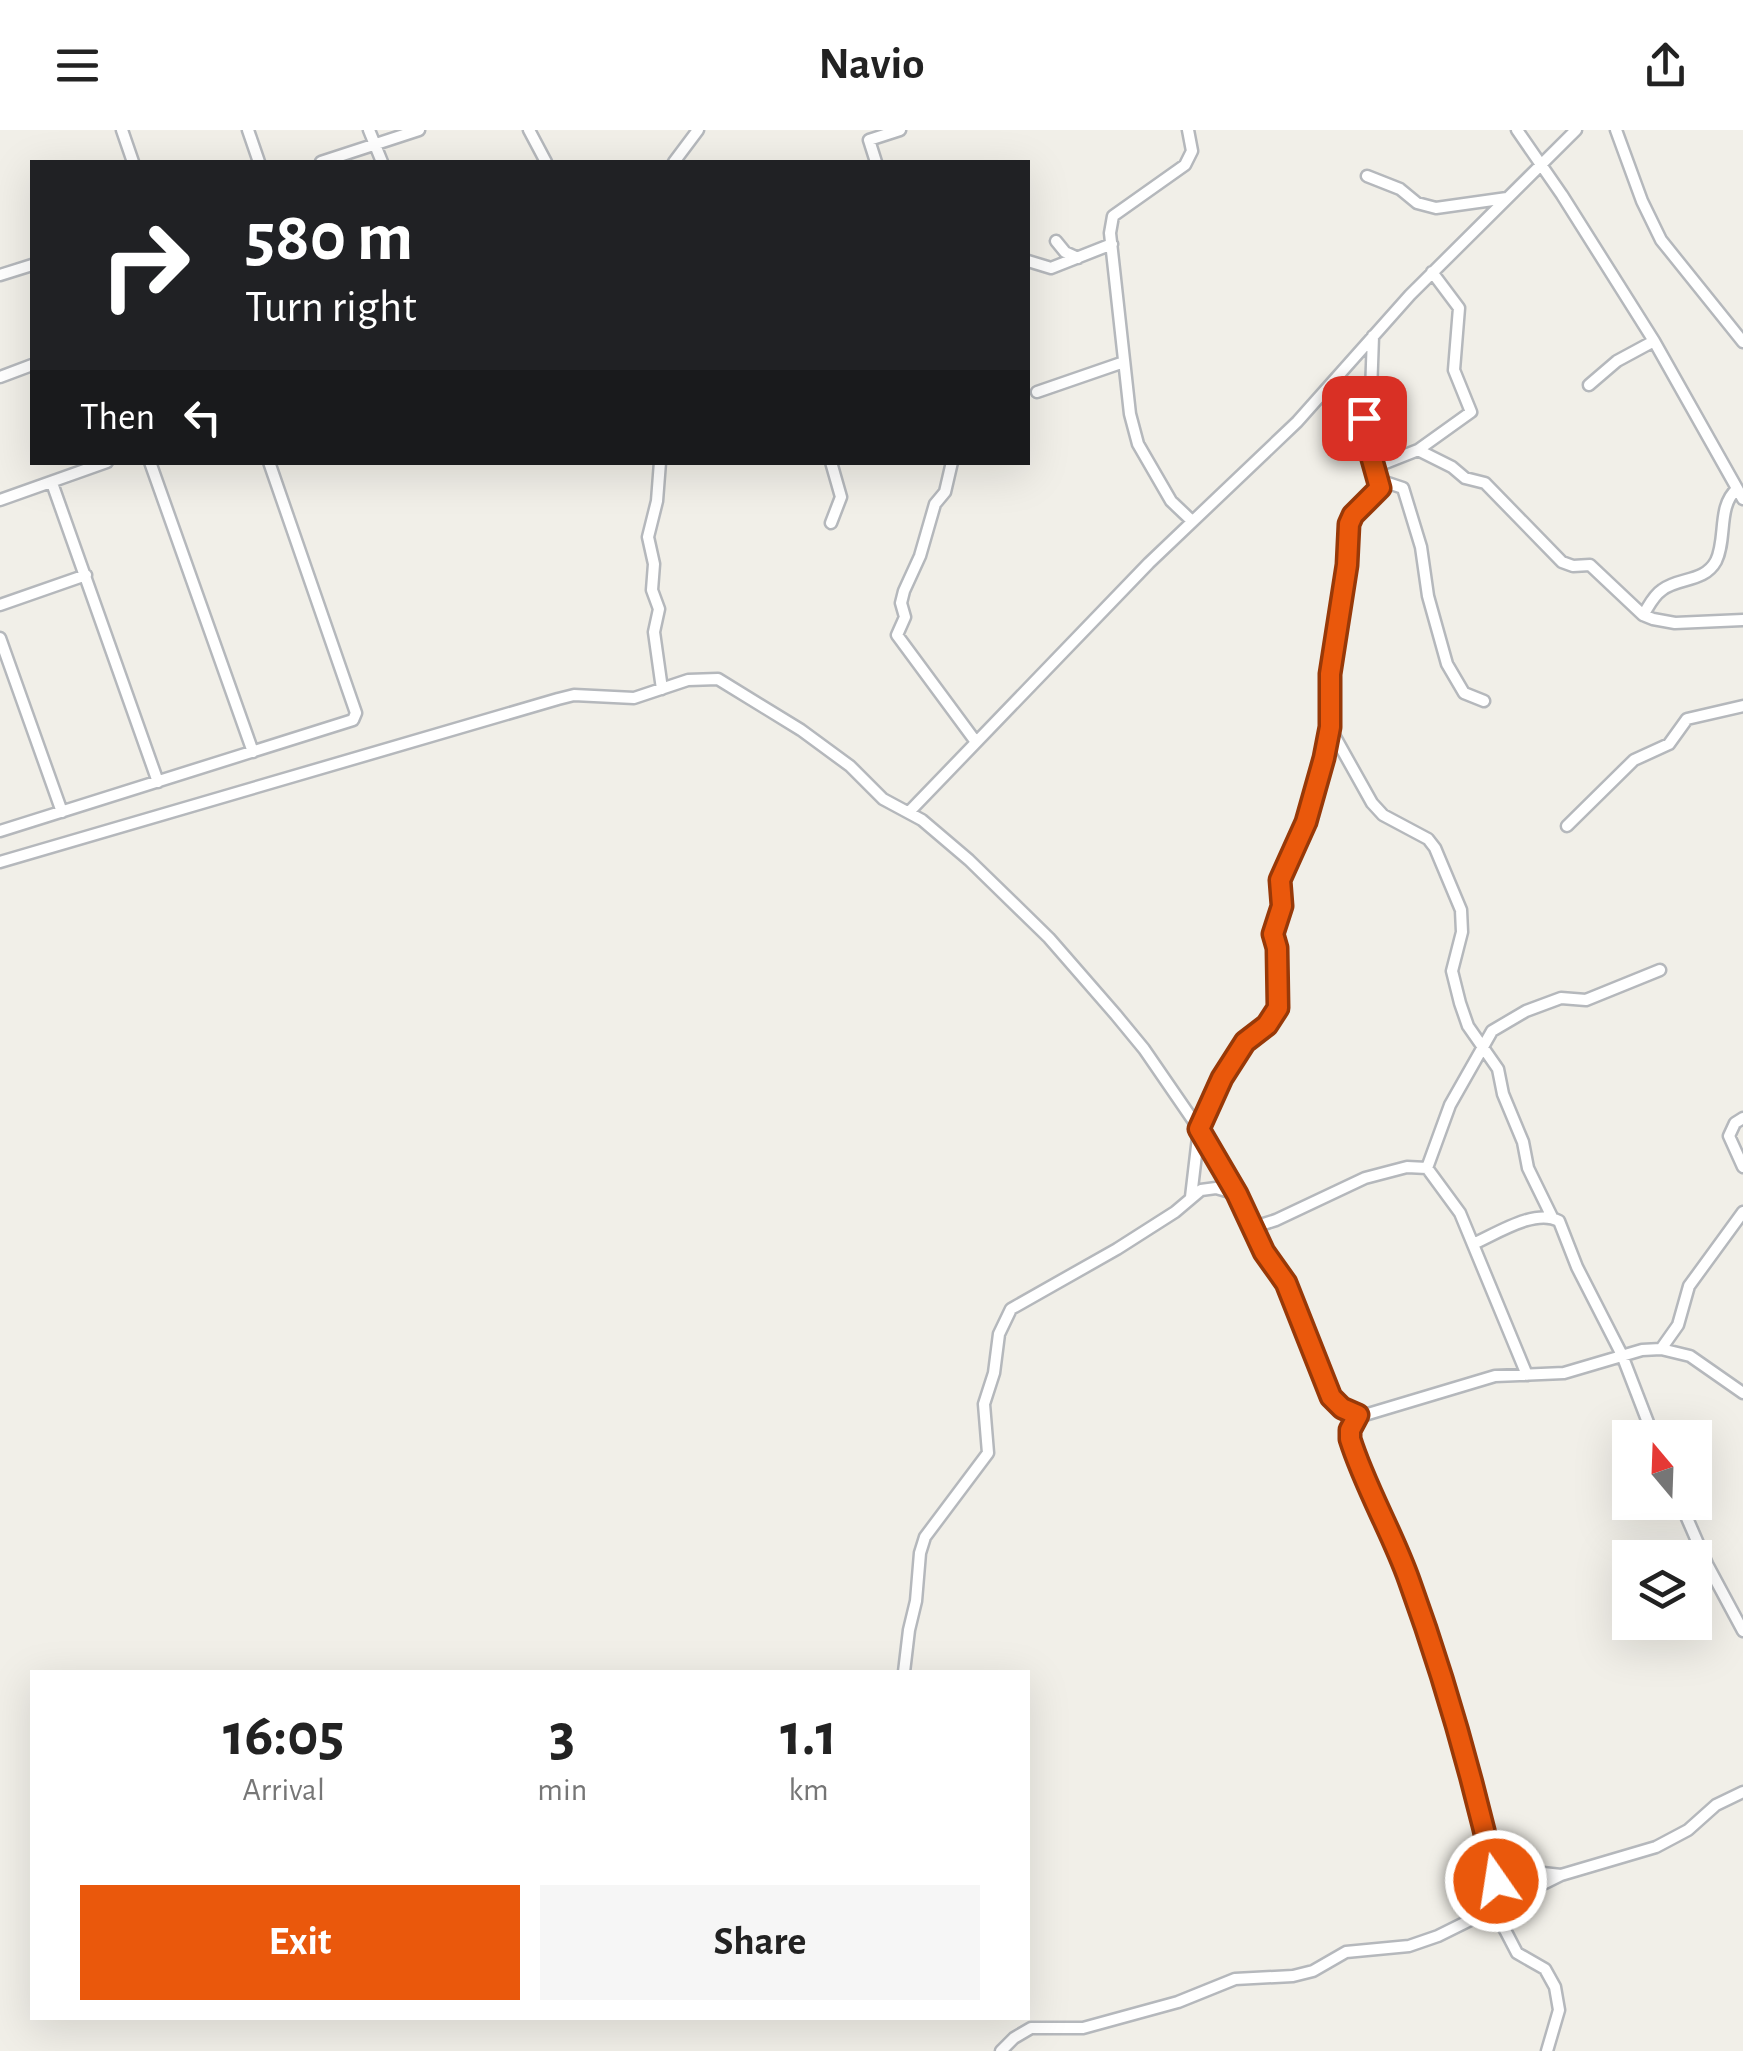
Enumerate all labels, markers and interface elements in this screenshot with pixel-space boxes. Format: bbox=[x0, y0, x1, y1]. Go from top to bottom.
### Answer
icon: menu bbox=[50, 38, 105, 93]
icon: share bbox=[1638, 38, 1693, 93]
text: Navio bbox=[819, 42, 924, 87]
icon: right bbox=[80, 200, 210, 330]
text: 580 m bbox=[245, 203, 413, 273]
text: Turn right bbox=[245, 285, 417, 330]
pin bbox=[1322, 376, 1407, 461]
icon: left bbox=[175, 390, 230, 445]
icon: arrive bbox=[1337, 391, 1392, 446]
text: Then bbox=[80, 399, 155, 437]
north arrow bbox=[1612, 1420, 1712, 1520]
map controls bbox=[1612, 1420, 1712, 1640]
button: layers bbox=[1612, 1540, 1712, 1640]
text: 16:05 bbox=[223, 1706, 344, 1766]
text: 3 bbox=[549, 1706, 575, 1766]
text: 1.1 bbox=[780, 1706, 837, 1766]
text: Arrival bbox=[243, 1774, 325, 1806]
text: min bbox=[537, 1774, 587, 1806]
text: km bbox=[789, 1774, 829, 1806]
position arrow bbox=[1444, 1829, 1548, 1933]
button: Exit bbox=[80, 1885, 520, 2000]
button: Share bbox=[540, 1885, 980, 2000]

